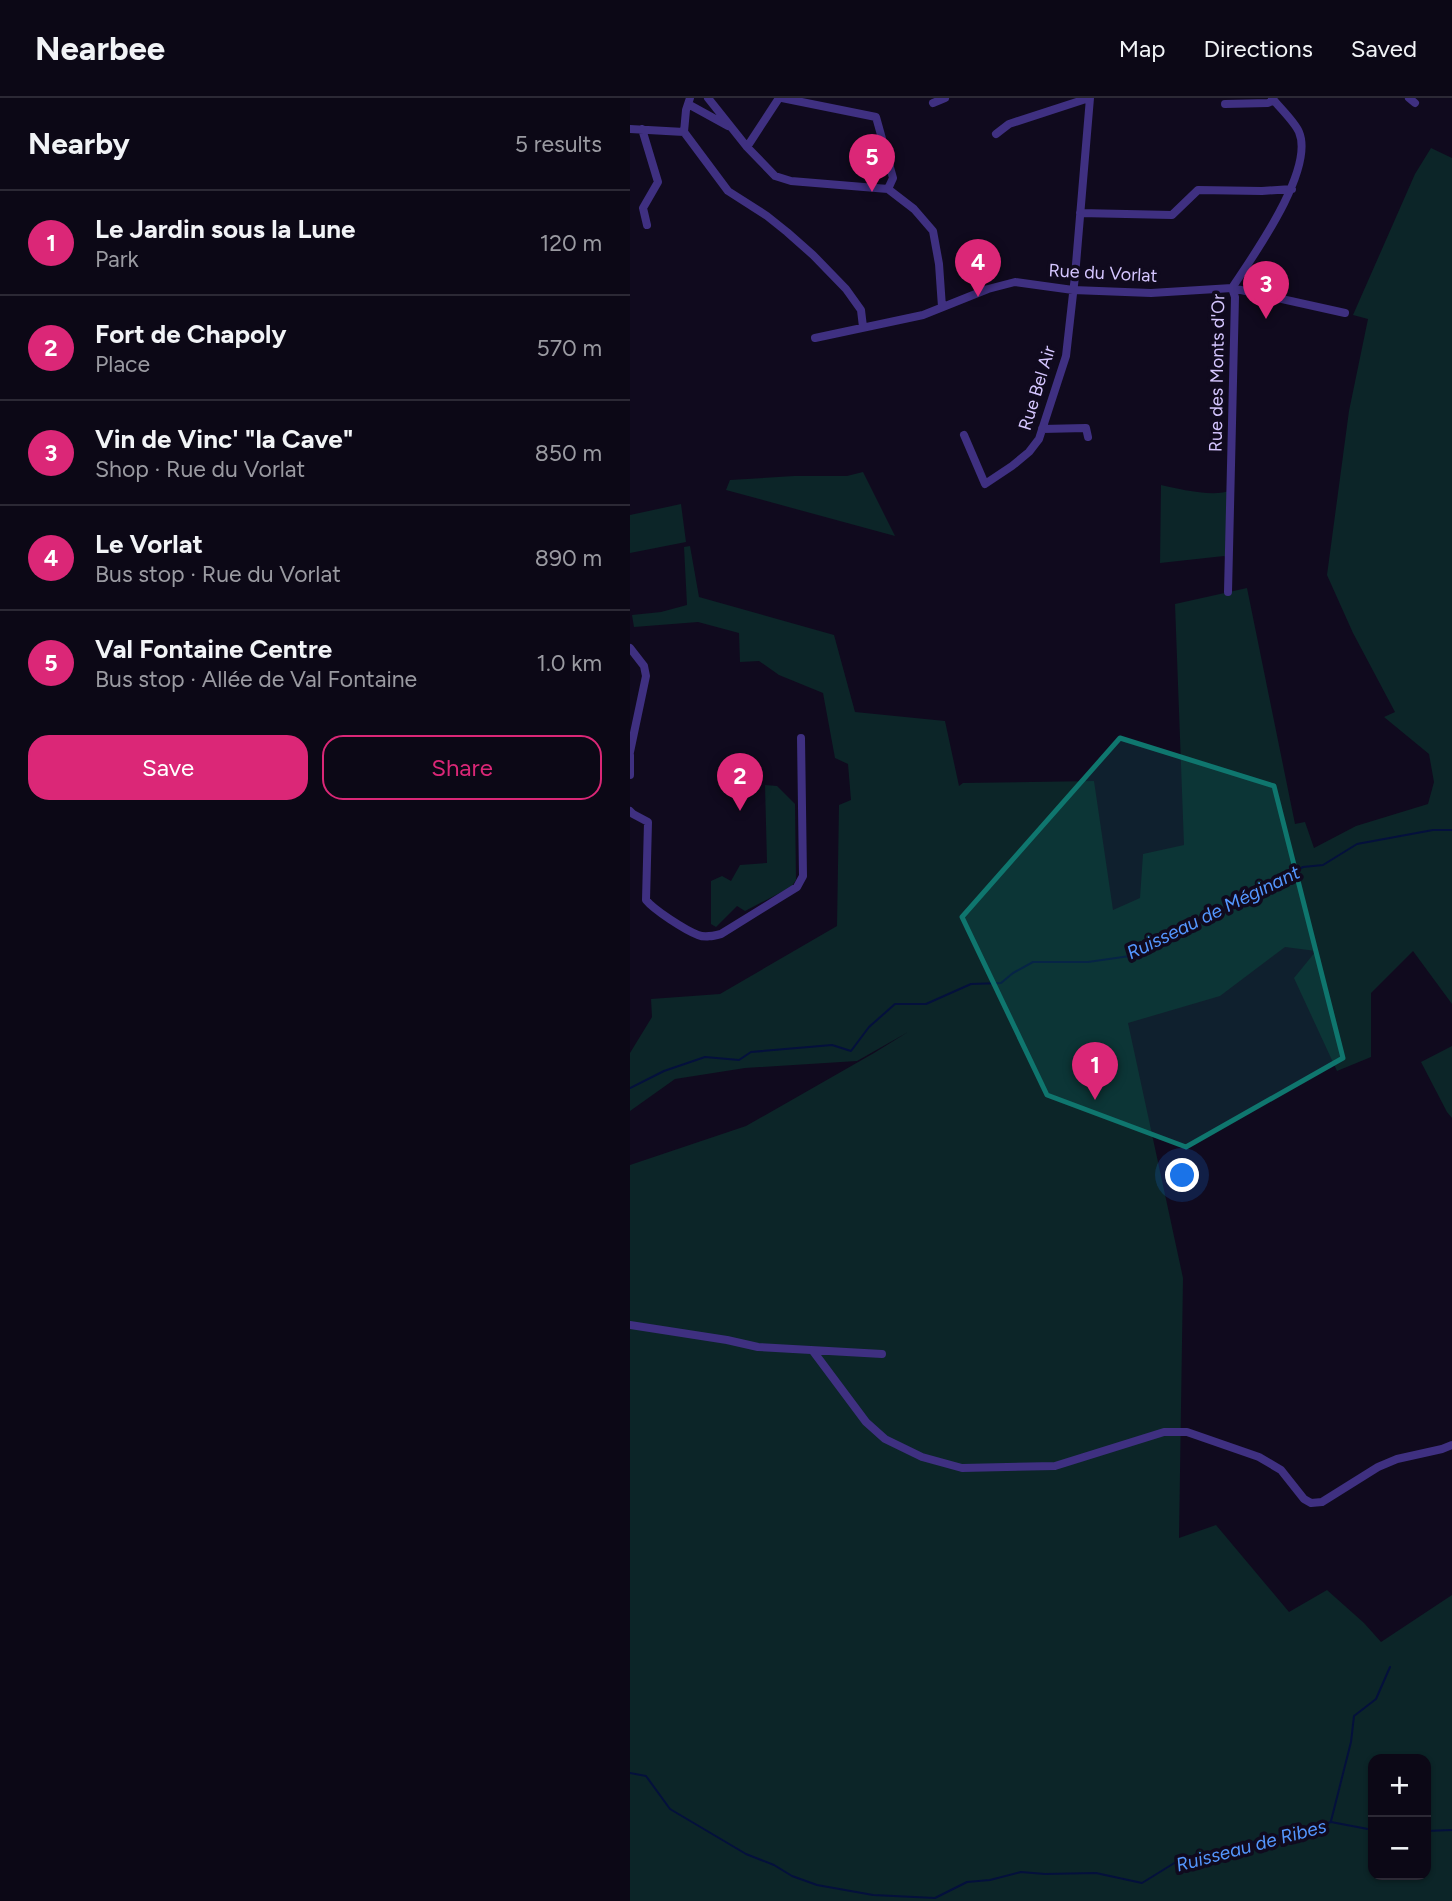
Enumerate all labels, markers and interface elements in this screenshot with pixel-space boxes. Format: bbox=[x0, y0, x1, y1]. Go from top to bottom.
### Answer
text: Nearbee bbox=[35, 29, 165, 68]
text: Map bbox=[1119, 34, 1165, 63]
text: Directions bbox=[1203, 34, 1313, 63]
text: Saved bbox=[1351, 34, 1417, 63]
text: Nearby bbox=[28, 125, 130, 162]
text: 5 results bbox=[515, 130, 602, 158]
pin: 5 bbox=[849, 134, 895, 192]
text: Le Jardin sous la Lune bbox=[95, 213, 356, 245]
text: 1 bbox=[46, 229, 56, 257]
text: 120 m bbox=[540, 229, 602, 257]
pin: 4 bbox=[955, 239, 1001, 297]
text: Park bbox=[95, 245, 139, 273]
street label: Rue du Vorlat bbox=[1048, 259, 1158, 287]
pin: 3 bbox=[1243, 261, 1289, 319]
street label: Rue des Monts d'Or bbox=[1205, 294, 1229, 452]
text: Fort de Chapoly bbox=[95, 318, 287, 350]
text: 2 bbox=[44, 334, 58, 362]
text: 570 m bbox=[536, 334, 602, 362]
street label: Rue Bel Air bbox=[1014, 343, 1060, 433]
text: Place bbox=[95, 350, 150, 378]
text: Vin de Vinc' "la Cave" bbox=[95, 423, 353, 455]
text: 3 bbox=[45, 439, 57, 467]
text: 850 m bbox=[535, 439, 602, 467]
text: Shop · Rue du Vorlat bbox=[95, 455, 305, 483]
text: Le Vorlat bbox=[95, 528, 203, 560]
text: 4 bbox=[44, 544, 58, 572]
text: 890 m bbox=[535, 544, 602, 572]
text: Bus stop · Rue du Vorlat bbox=[95, 560, 341, 588]
text: Val Fontaine Centre bbox=[95, 633, 332, 665]
text: 5 bbox=[44, 649, 58, 677]
text: 1.0 km bbox=[537, 649, 602, 677]
text: Bus stop · Allée de Val Fontaine bbox=[95, 665, 417, 693]
button: Save bbox=[28, 735, 308, 800]
button: Share bbox=[322, 735, 602, 800]
pin: 2 bbox=[717, 753, 763, 811]
water label: Ruisseau de Méginant bbox=[1123, 860, 1304, 964]
pin: 1 bbox=[1072, 1042, 1118, 1100]
your location bbox=[1165, 1158, 1199, 1192]
map controls bbox=[1368, 1754, 1431, 1880]
button: + bbox=[1368, 1754, 1431, 1817]
water label: Ruisseau de Ribes bbox=[1173, 1814, 1329, 1877]
button: − bbox=[1368, 1817, 1431, 1880]

